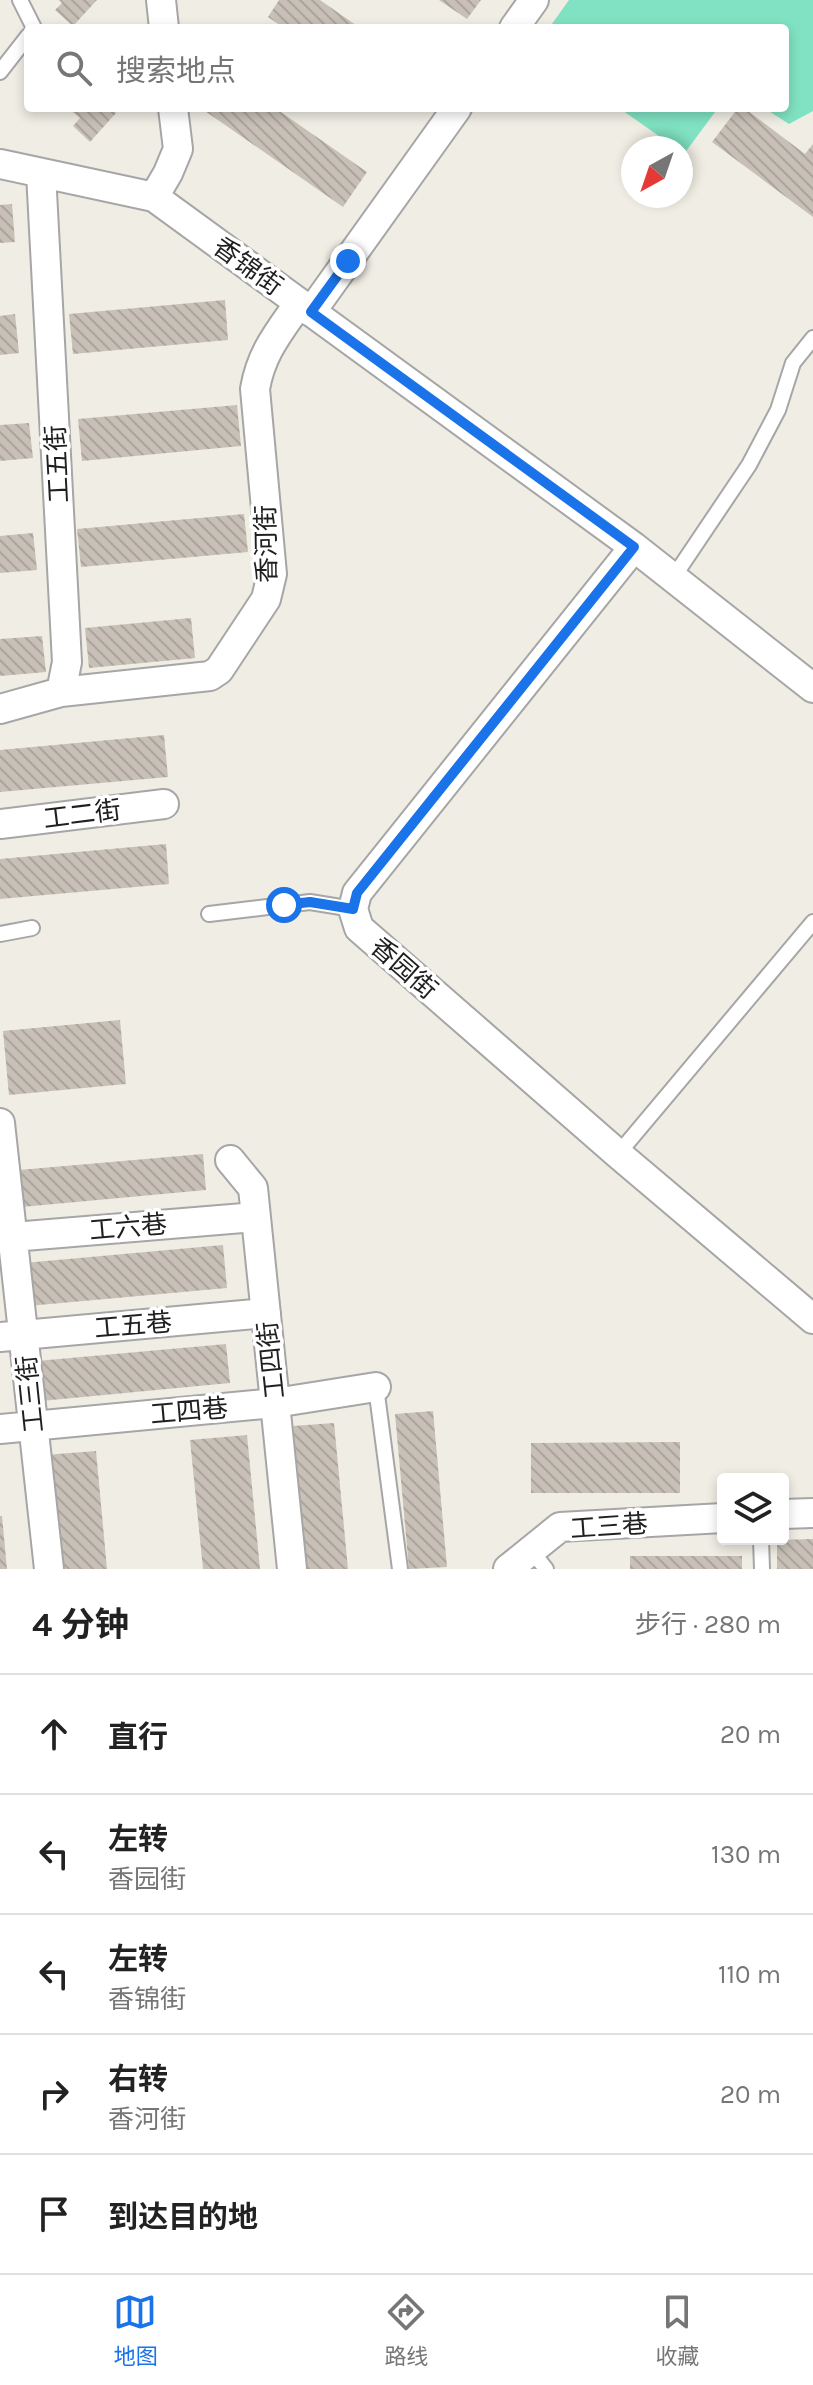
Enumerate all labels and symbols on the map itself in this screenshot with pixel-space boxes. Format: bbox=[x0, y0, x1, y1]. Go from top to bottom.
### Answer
north arrow bbox=[621, 136, 693, 208]
street label: 香锦街 bbox=[207, 231, 288, 302]
route end bbox=[330, 243, 366, 279]
street label: 工五街 bbox=[40, 424, 75, 504]
street label: 香河街 bbox=[250, 505, 283, 583]
street label: 工二街 bbox=[41, 794, 123, 835]
route start bbox=[266, 887, 302, 923]
street label: 香园街 bbox=[364, 931, 443, 1006]
street label: 工六巷 bbox=[88, 1209, 168, 1246]
street label: 工五巷 bbox=[93, 1307, 173, 1344]
street label: 工四街 bbox=[252, 1320, 291, 1400]
street label: 工三街 bbox=[11, 1354, 50, 1434]
street label: 工四巷 bbox=[149, 1393, 229, 1430]
street label: 工三巷 bbox=[569, 1508, 649, 1545]

